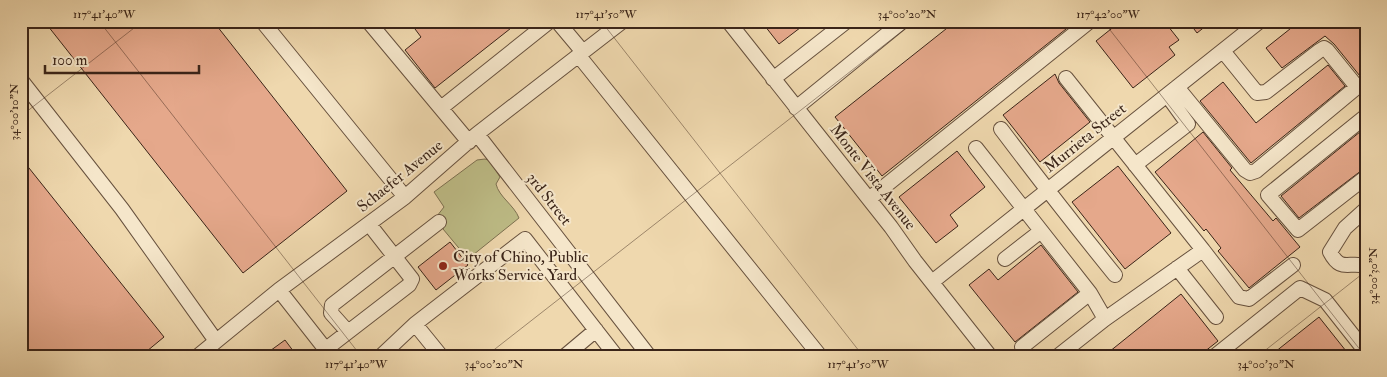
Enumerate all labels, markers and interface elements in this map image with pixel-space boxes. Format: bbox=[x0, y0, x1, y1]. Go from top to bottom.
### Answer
text: 117°41'40"W bbox=[73, 7, 136, 22]
text: 117°41'50"W bbox=[576, 7, 637, 22]
text: 34°00'20"N bbox=[878, 7, 937, 22]
text: 117°42'00"W bbox=[1076, 7, 1141, 22]
scale bar bbox=[45, 42, 199, 74]
text: 100 m bbox=[52, 51, 88, 70]
text: 34°00'10"N bbox=[7, 83, 22, 141]
street label: Murrieta Street bbox=[1040, 99, 1130, 177]
street label: Monte Vista Avenue bbox=[825, 120, 921, 234]
street label: Schaefer Avenue bbox=[353, 135, 447, 217]
street label: 3rd Street bbox=[522, 168, 576, 230]
place label: City of Chino, Public Works Service Yard bbox=[452, 247, 589, 285]
text: 34°00'30"N bbox=[1366, 247, 1381, 305]
marker: City of Chino, Public Works Service Yard bbox=[437, 260, 449, 272]
text: 117°41'40"W bbox=[325, 357, 388, 372]
text: 34°00'20"N bbox=[465, 357, 524, 372]
text: 117°41'50"W bbox=[828, 357, 889, 372]
text: 34°00'30"N bbox=[1237, 357, 1295, 372]

